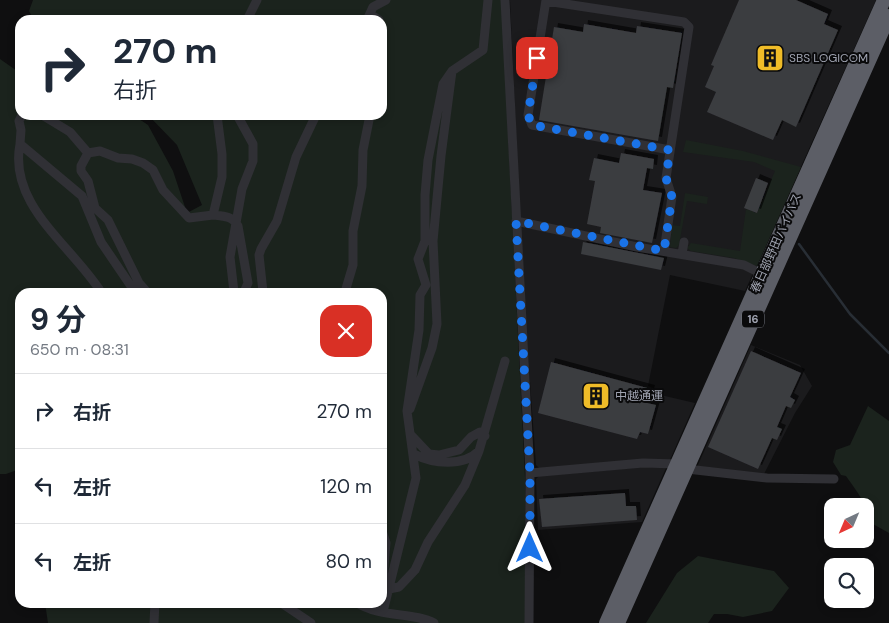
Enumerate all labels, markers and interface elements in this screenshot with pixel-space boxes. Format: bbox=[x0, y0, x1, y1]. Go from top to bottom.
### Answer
text: 270 m bbox=[113, 28, 217, 74]
icon: right bbox=[30, 35, 95, 100]
pin bbox=[516, 37, 558, 79]
building icon: SBS LOGICOM bbox=[755, 43, 785, 73]
icon: arrive bbox=[523, 44, 551, 72]
place label: SBS LOGICOM bbox=[789, 50, 868, 66]
text: 右折 bbox=[113, 76, 157, 105]
street label: 春日部野田バイパス bbox=[747, 191, 805, 295]
text: 9 分 bbox=[30, 300, 86, 339]
button: close bbox=[320, 305, 372, 357]
road number: 16 bbox=[742, 310, 764, 328]
text: 650 m · 08:31 bbox=[30, 339, 129, 360]
building icon: 中越通運 bbox=[581, 381, 611, 411]
place label: 中越通運 bbox=[615, 388, 663, 404]
icon: right bbox=[30, 397, 58, 425]
text: 270 m bbox=[317, 399, 372, 424]
text: 右折 bbox=[73, 400, 111, 425]
icon: left bbox=[30, 472, 58, 500]
text: 120 m bbox=[320, 474, 372, 499]
text: 左折 bbox=[73, 475, 111, 500]
north arrow bbox=[824, 498, 874, 548]
map controls bbox=[824, 498, 874, 608]
position arrow bbox=[503, 521, 555, 573]
icon: left bbox=[30, 547, 58, 575]
text: 80 m bbox=[325, 549, 372, 574]
text: 左折 bbox=[73, 550, 111, 575]
button: search bbox=[824, 558, 874, 608]

